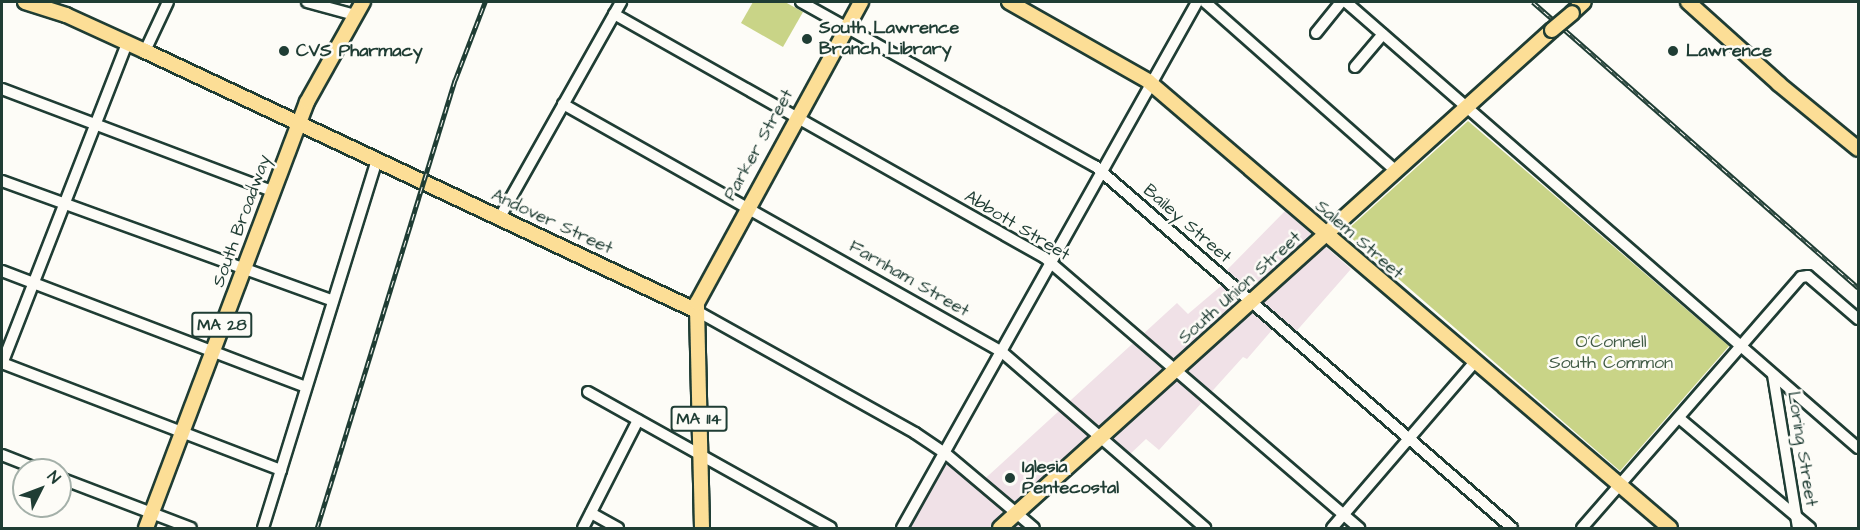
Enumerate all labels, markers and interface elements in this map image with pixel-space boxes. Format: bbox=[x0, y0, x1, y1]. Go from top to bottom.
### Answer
place label: South Lawrence Branch Library bbox=[819, 18, 959, 60]
marker: South Lawrence Branch Library bbox=[800, 32, 814, 46]
place label: CVS Pharmacy bbox=[296, 40, 423, 62]
place label: Lawrence bbox=[1686, 40, 1772, 62]
marker: Lawrence bbox=[1664, 42, 1682, 60]
marker: CVS Pharmacy bbox=[277, 44, 291, 58]
street label: Parker Street bbox=[719, 86, 799, 204]
street label: South Broadway bbox=[208, 152, 276, 290]
street label: Bailey Street bbox=[1138, 180, 1236, 268]
street label: Andover Street bbox=[488, 184, 616, 260]
street label: Abbott Street bbox=[960, 186, 1074, 266]
street label: Salem Street bbox=[1310, 196, 1408, 284]
street label: South Union Street bbox=[1174, 227, 1306, 349]
street label: Farnham Street bbox=[845, 236, 973, 322]
road number: MA 28 bbox=[190, 312, 254, 338]
park label: O'Connell South Common bbox=[1549, 332, 1673, 374]
street label: Loring Street bbox=[1782, 390, 1822, 508]
road number: MA 114 bbox=[670, 406, 728, 432]
place label: Iglesia Pentecostal bbox=[1022, 457, 1119, 500]
north arrow bbox=[12, 458, 72, 518]
text: N bbox=[42, 466, 65, 488]
marker: Iglesia Pentecostal bbox=[1003, 471, 1017, 485]

